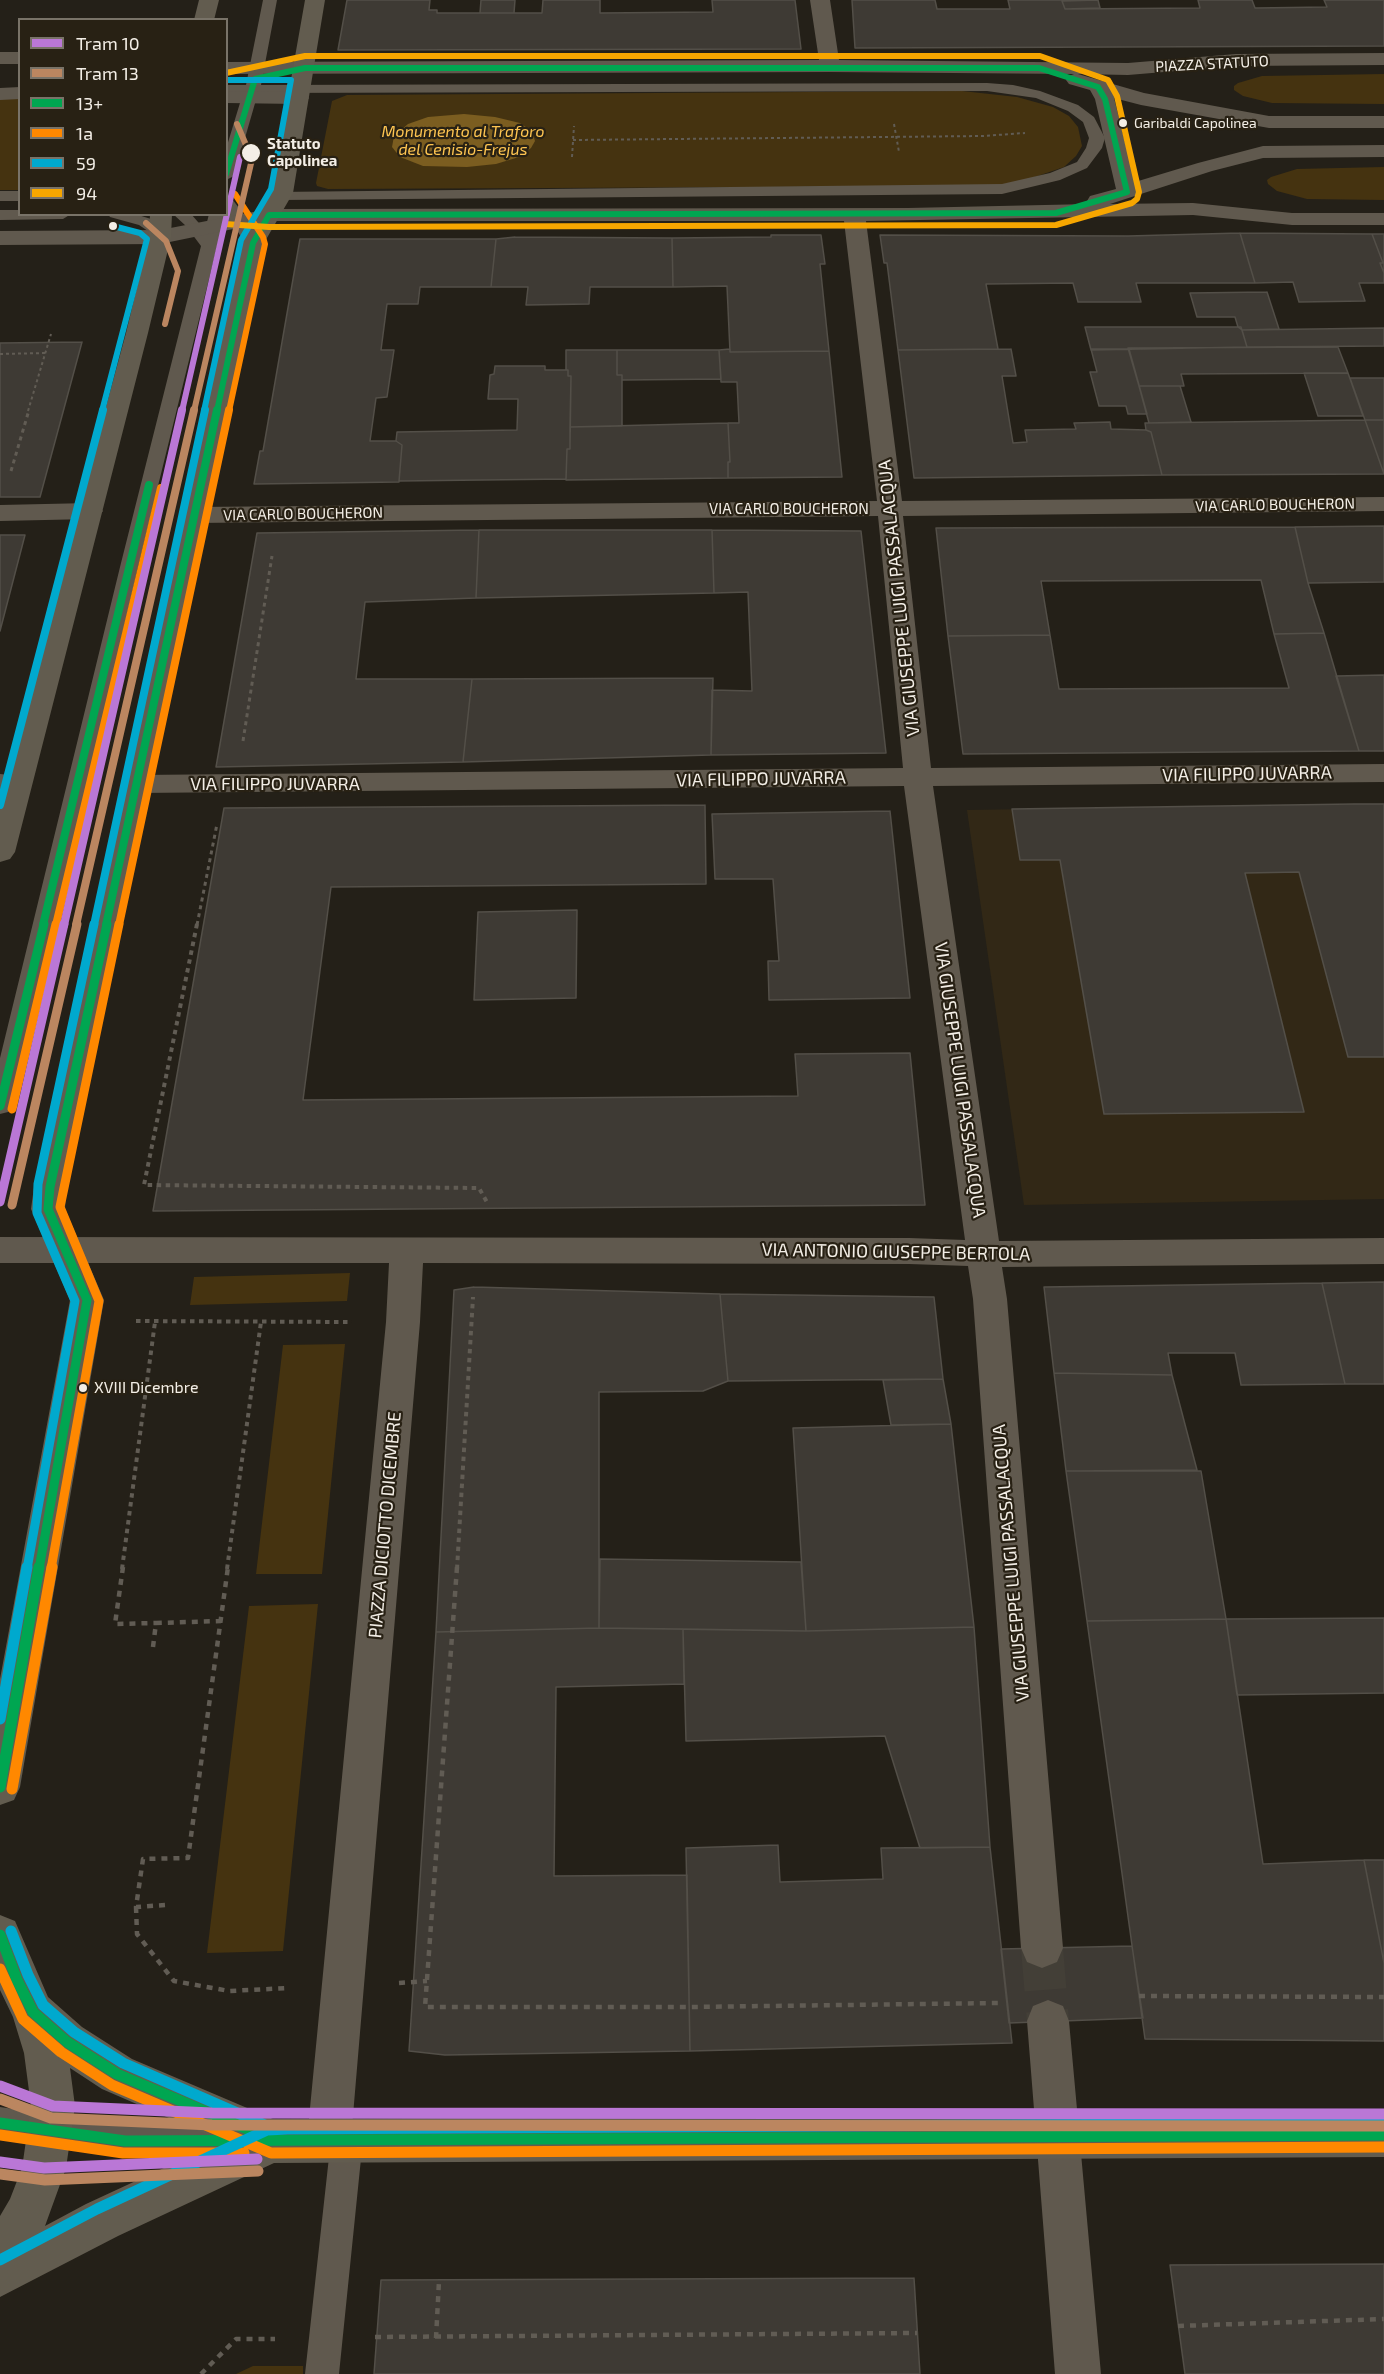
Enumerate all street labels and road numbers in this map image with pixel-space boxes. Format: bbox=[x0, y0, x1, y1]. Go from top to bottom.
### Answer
street label: PIAZZA STATUTO bbox=[1155, 52, 1269, 76]
street label: VIA GIUSEPPE LUIGI PASSALACQUA bbox=[874, 459, 924, 737]
street label: VIA CARLO BOUCHERON bbox=[1195, 495, 1355, 515]
street label: VIA CARLO BOUCHERON bbox=[709, 500, 869, 518]
street label: VIA CARLO BOUCHERON bbox=[223, 504, 383, 524]
street label: VIA FILIPPO JUVARRA bbox=[1162, 762, 1332, 786]
street label: VIA FILIPPO JUVARRA bbox=[676, 767, 846, 791]
street label: VIA FILIPPO JUVARRA bbox=[190, 773, 360, 795]
street label: VIA GIUSEPPE LUIGI PASSALACQUA bbox=[930, 941, 990, 1219]
street label: VIA ANTONIO GIUSEPPE BERTOLA bbox=[761, 1239, 1031, 1265]
street label: PIAZZA DICIOTTO DICEMBRE bbox=[364, 1411, 406, 1639]
street label: VIA GIUSEPPE LUIGI PASSALACQUA bbox=[988, 1423, 1034, 1703]

